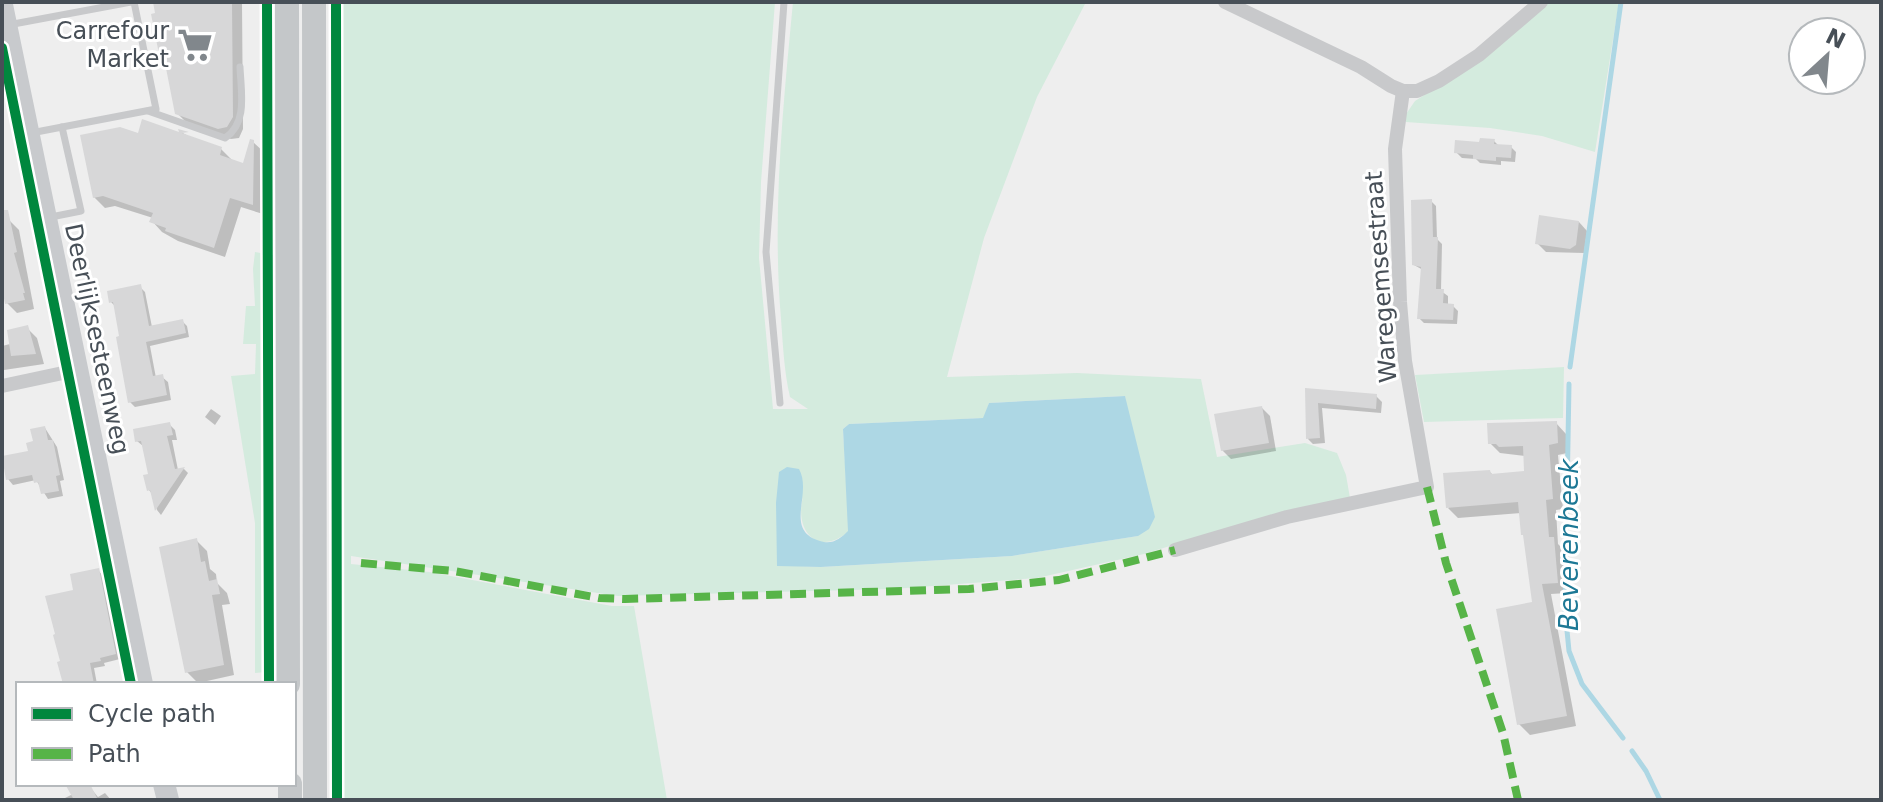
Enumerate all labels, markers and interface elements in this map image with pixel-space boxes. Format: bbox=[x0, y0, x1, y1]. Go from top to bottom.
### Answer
north arrow bbox=[1787, 16, 1867, 96]
place label: Carrefour Market bbox=[56, 17, 169, 73]
text: N bbox=[1822, 23, 1849, 54]
supermarket icon: Carrefour Market bbox=[176, 26, 214, 64]
street label: Waregemsestraat bbox=[1360, 170, 1402, 384]
street label: Deerlijksesteenweg bbox=[59, 221, 135, 457]
water label: Beverenbeek bbox=[1554, 458, 1584, 631]
legend bbox=[16, 682, 296, 786]
text: Cycle path bbox=[88, 700, 216, 728]
text: Path bbox=[88, 740, 141, 768]

